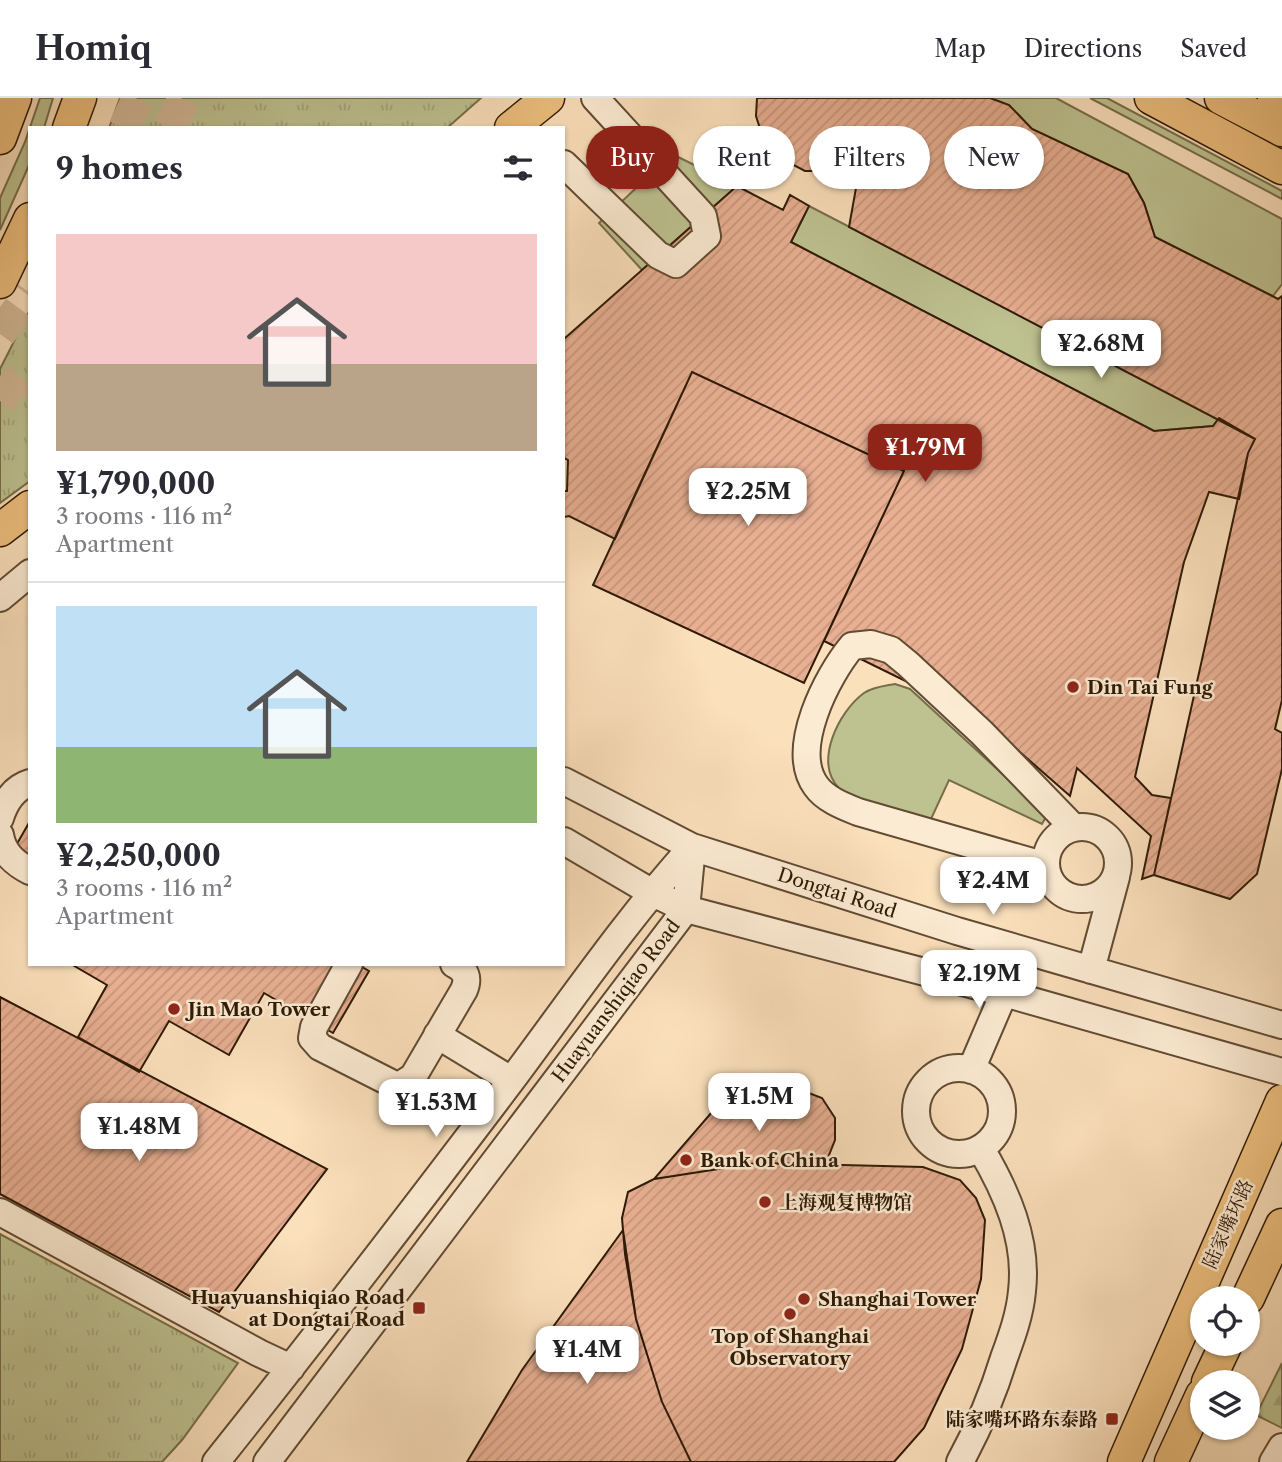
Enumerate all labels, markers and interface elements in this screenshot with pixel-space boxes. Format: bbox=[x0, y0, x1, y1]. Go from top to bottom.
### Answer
text: Homiq bbox=[35, 28, 152, 69]
text: Map bbox=[934, 34, 986, 63]
text: Directions bbox=[1024, 34, 1142, 63]
text: Saved bbox=[1180, 34, 1247, 63]
chip: Buy bbox=[586, 126, 679, 189]
chip: Rent bbox=[693, 126, 795, 189]
chip: Filters bbox=[809, 126, 930, 189]
chip: New bbox=[944, 126, 1044, 189]
icon: filters bbox=[499, 149, 537, 187]
text: 9 homes bbox=[56, 150, 183, 187]
icon: home bbox=[234, 279, 360, 405]
pin: ¥2.68M bbox=[1044, 320, 1158, 380]
text: ¥2.68M bbox=[1057, 329, 1145, 357]
pin: ¥1.79M bbox=[868, 424, 982, 484]
text: ¥1.79M bbox=[884, 433, 966, 461]
text: ¥1,790,000 bbox=[56, 465, 215, 502]
pin: ¥2.25M bbox=[691, 468, 805, 528]
text: ¥2.25M bbox=[705, 477, 791, 505]
text: 3 rooms · 116 m² bbox=[56, 502, 232, 530]
text: Apartment bbox=[56, 530, 174, 558]
icon: home bbox=[234, 651, 360, 777]
place label: Din Tai Fung bbox=[1087, 676, 1214, 699]
marker: Din Tai Fung bbox=[1065, 679, 1081, 695]
text: ¥2,250,000 bbox=[56, 837, 221, 874]
pin: ¥2.4M bbox=[944, 858, 1042, 917]
street label: Dongtai Road bbox=[775, 863, 900, 923]
text: ¥2.4M bbox=[956, 866, 1030, 894]
text: 3 rooms · 116 m² bbox=[56, 874, 232, 902]
text: Apartment bbox=[56, 902, 174, 930]
street label: Huayuanshiqiao Road bbox=[547, 915, 685, 1087]
pin: ¥2.19M bbox=[922, 950, 1036, 1010]
text: ¥2.19M bbox=[937, 959, 1021, 987]
place label: Jin Mao Tower bbox=[185, 998, 331, 1021]
marker: Jin Mao Tower bbox=[166, 1001, 182, 1017]
pin: ¥1.5M bbox=[710, 1074, 808, 1133]
pin: ¥1.53M bbox=[379, 1080, 493, 1139]
text: ¥1.5M bbox=[724, 1082, 794, 1110]
text: ¥1.53M bbox=[395, 1088, 477, 1116]
pin: ¥1.48M bbox=[82, 1104, 196, 1163]
text: ¥1.48M bbox=[97, 1112, 181, 1140]
place label: Bank of China bbox=[700, 1149, 840, 1172]
marker: Bank of China bbox=[678, 1152, 694, 1168]
street label: 陆家嘴环路 bbox=[1198, 1176, 1258, 1272]
place label: 上海观复博物馆 bbox=[779, 1191, 912, 1214]
marker: 上海观复博物馆 bbox=[757, 1194, 773, 1210]
place label: Huayuanshiqiao Road at Dongtai Road bbox=[191, 1286, 405, 1331]
map controls bbox=[1190, 1286, 1260, 1440]
button: locate bbox=[1190, 1286, 1260, 1356]
place label: Shanghai Tower bbox=[818, 1288, 977, 1311]
marker: Shanghai Tower bbox=[796, 1291, 812, 1307]
marker: Huayuanshiqiao Road at Dongtai Road bbox=[411, 1300, 427, 1316]
marker: Top of Shanghai Observatory bbox=[782, 1306, 798, 1322]
place label: Top of Shanghai Observatory bbox=[711, 1325, 869, 1370]
pin: ¥1.4M bbox=[538, 1326, 636, 1386]
text: ¥1.4M bbox=[552, 1335, 622, 1363]
button: layers bbox=[1190, 1370, 1260, 1440]
place label: 陆家嘴环路东泰路 bbox=[946, 1408, 1098, 1431]
marker: 陆家嘴环路东泰路 bbox=[1104, 1411, 1120, 1427]

